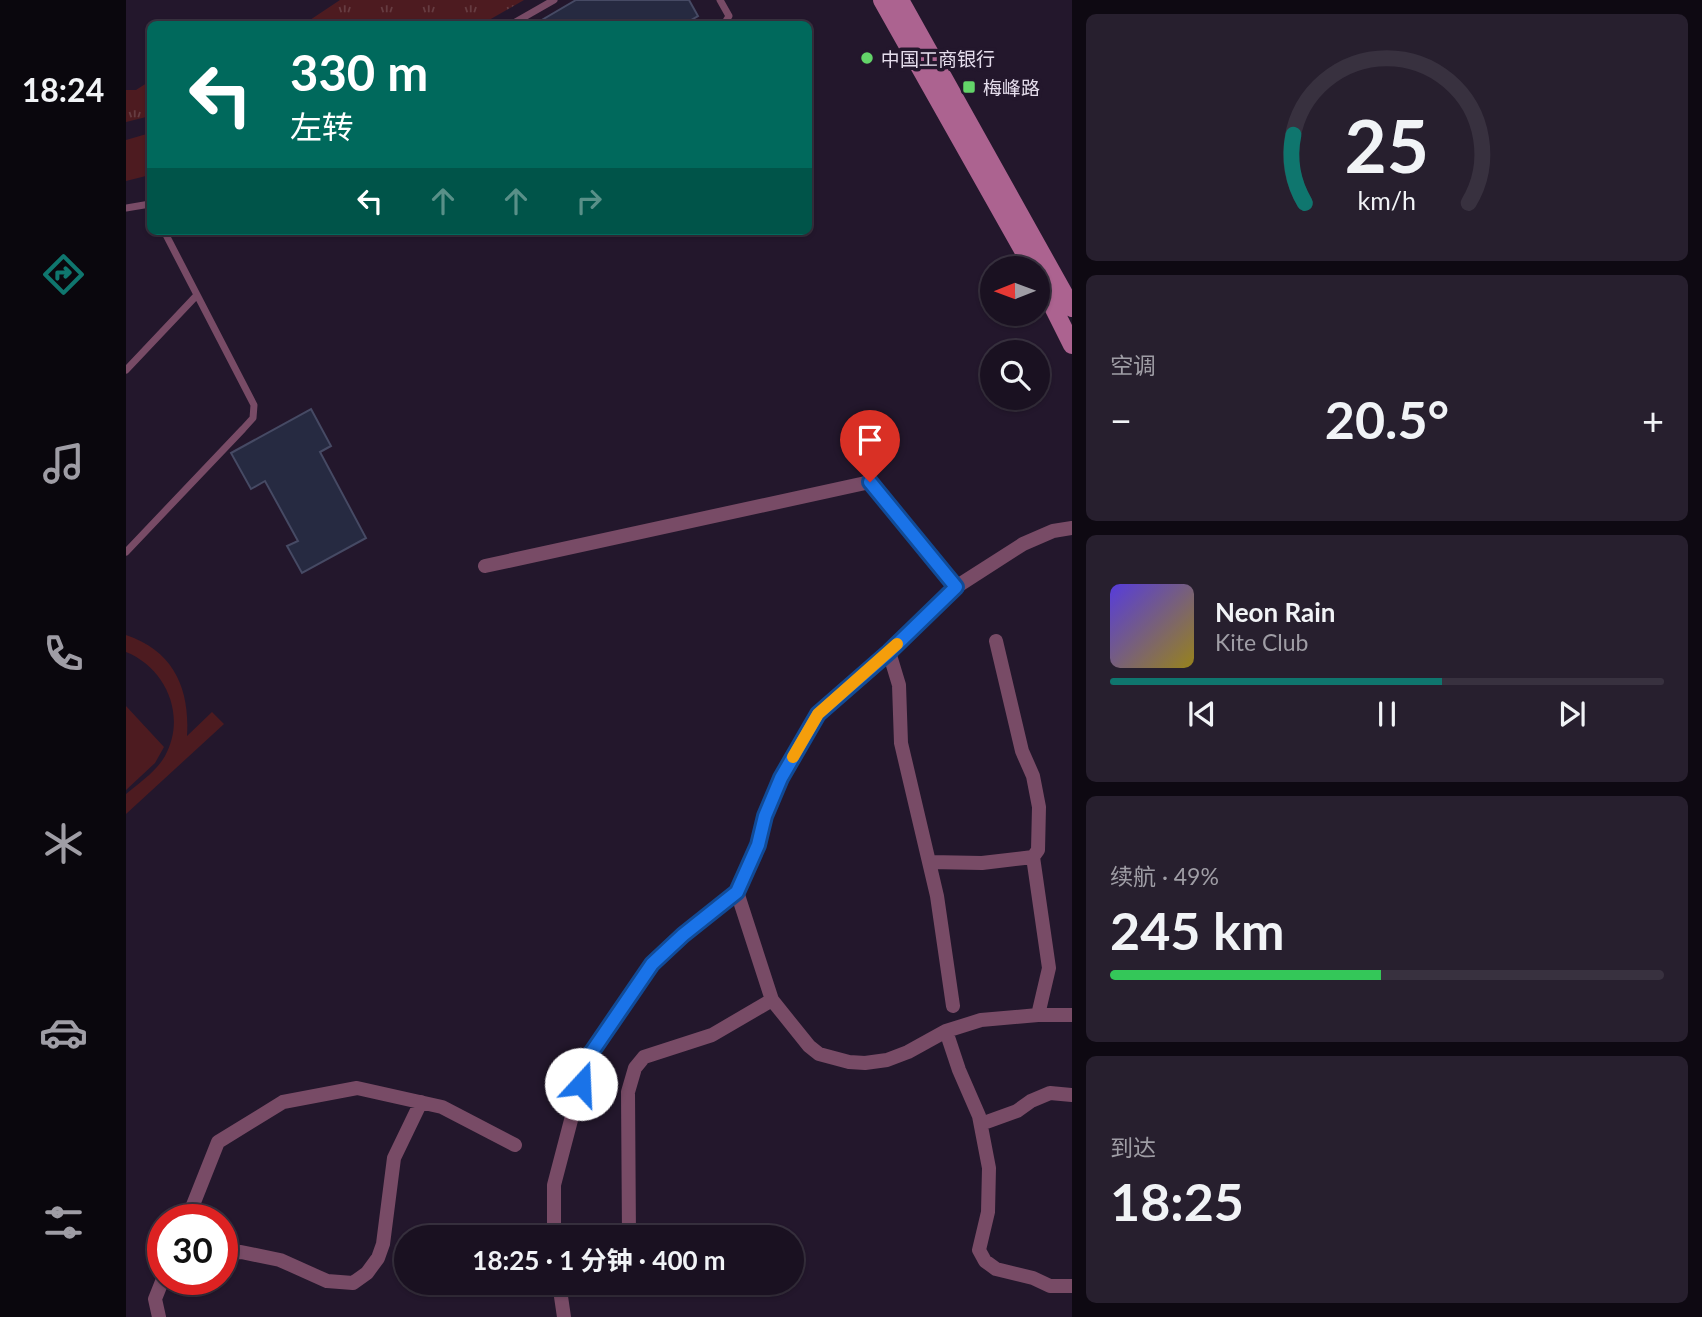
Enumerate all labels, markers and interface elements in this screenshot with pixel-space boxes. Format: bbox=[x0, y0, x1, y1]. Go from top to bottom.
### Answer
text: 330 m bbox=[290, 43, 428, 101]
place label: 中国工商银行 bbox=[881, 47, 995, 70]
icon: left bbox=[175, 49, 266, 140]
marker: 中国工商银行 bbox=[859, 50, 875, 66]
text: 18:24 bbox=[22, 70, 104, 109]
place label: 梅峰路 bbox=[983, 76, 1040, 99]
marker: 梅峰路 bbox=[961, 79, 977, 95]
text: 25 bbox=[1345, 102, 1429, 190]
text: 左转 bbox=[290, 107, 354, 146]
icon: left bbox=[351, 182, 389, 220]
icon: ahead bbox=[424, 182, 462, 220]
icon: ahead bbox=[497, 182, 535, 220]
icon: right bbox=[570, 182, 608, 220]
text: km/h bbox=[1358, 185, 1416, 215]
icon: directions bbox=[39, 250, 88, 299]
north arrow bbox=[980, 256, 1050, 326]
map controls bbox=[980, 256, 1050, 410]
button: search bbox=[980, 340, 1050, 410]
text: 空调 bbox=[1110, 351, 1156, 379]
text: 20.5° bbox=[1325, 388, 1449, 450]
text: − bbox=[1110, 397, 1132, 443]
text: + bbox=[1642, 397, 1664, 443]
pin bbox=[840, 410, 900, 482]
icon: arrive bbox=[851, 421, 889, 459]
icon: music bbox=[39, 439, 88, 488]
text: Neon Rain bbox=[1215, 596, 1335, 628]
text: Kite Club bbox=[1215, 628, 1308, 656]
icon: phone bbox=[39, 629, 88, 678]
icon: previous bbox=[1183, 695, 1221, 733]
icon: pause bbox=[1368, 695, 1406, 733]
icon: next bbox=[1553, 695, 1591, 733]
icon: climate bbox=[39, 819, 88, 868]
text: 续航 · 49% bbox=[1110, 862, 1219, 890]
text: 245 km bbox=[1110, 899, 1284, 961]
icon: car bbox=[39, 1008, 88, 1057]
position arrow bbox=[544, 1047, 618, 1121]
text: 到达 bbox=[1110, 1133, 1156, 1161]
text: 18:25 bbox=[1110, 1170, 1244, 1232]
icon: filters bbox=[39, 1198, 88, 1247]
speed limit sign: 30 bbox=[147, 1204, 238, 1295]
text: 18:25 · 1 分钟 · 400 m bbox=[472, 1244, 726, 1276]

